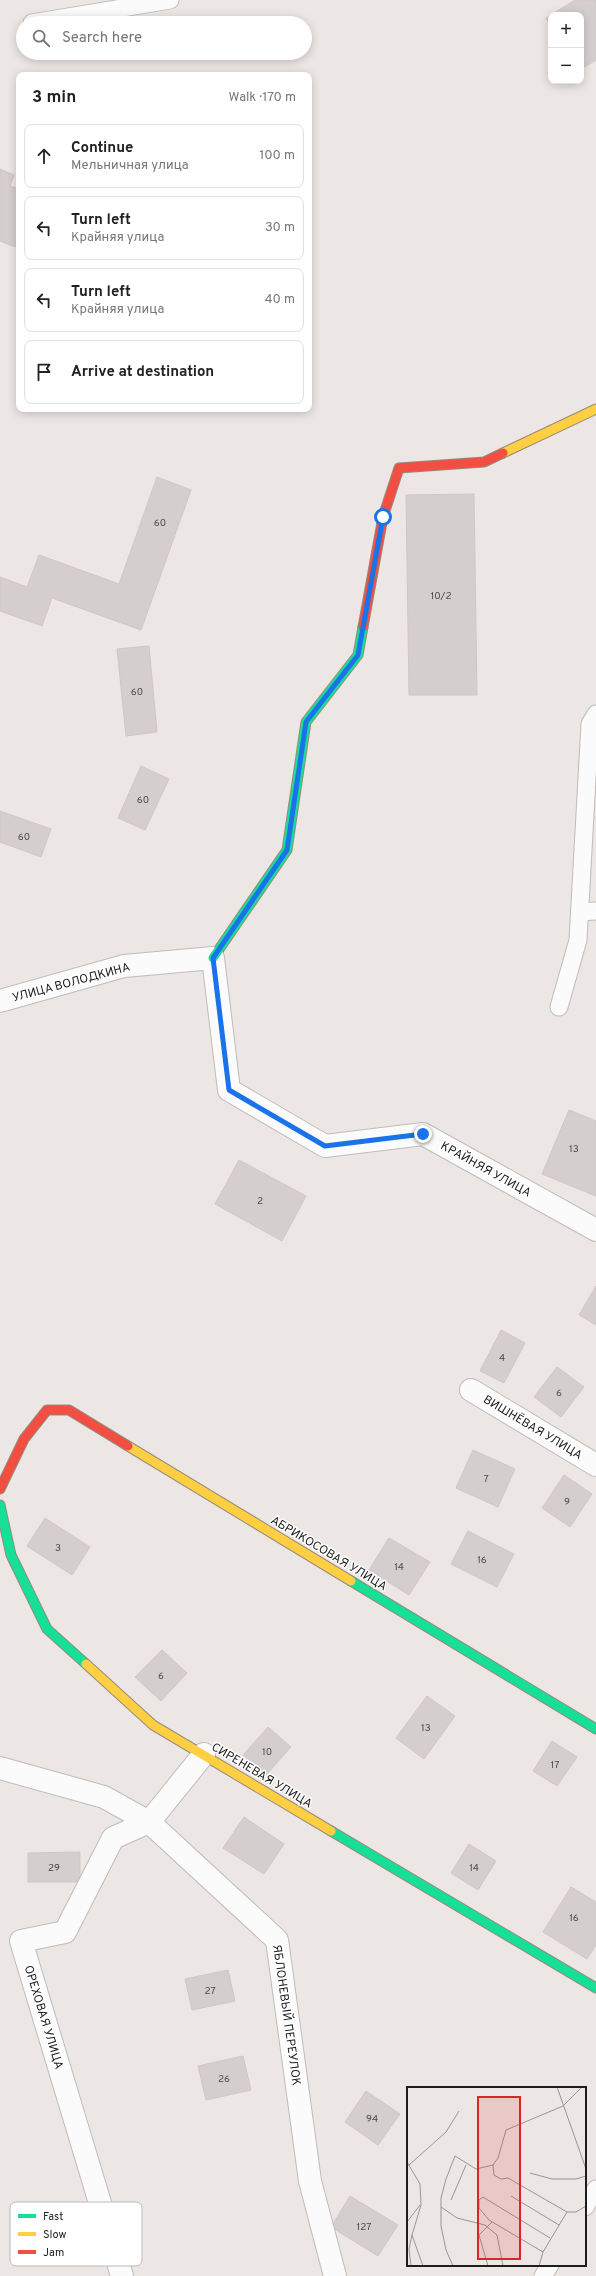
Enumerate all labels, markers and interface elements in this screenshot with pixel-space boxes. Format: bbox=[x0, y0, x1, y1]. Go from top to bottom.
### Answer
map controls bbox=[548, 12, 584, 84]
button: + bbox=[548, 12, 584, 48]
search box bbox=[16, 16, 312, 60]
icon: search bbox=[30, 27, 52, 49]
text: Search here bbox=[62, 29, 142, 48]
button: − bbox=[548, 48, 584, 84]
text: 3 min bbox=[32, 87, 76, 109]
text: Walk · 170 m bbox=[229, 90, 296, 106]
text: Continue bbox=[71, 139, 133, 158]
icon: ahead bbox=[33, 145, 55, 167]
text: 100 m bbox=[259, 148, 295, 164]
text: Мельничная улица bbox=[71, 158, 189, 174]
text: Turn left bbox=[71, 211, 131, 230]
icon: left bbox=[33, 217, 55, 239]
text: 30 m bbox=[265, 220, 295, 236]
text: Крайняя улица bbox=[71, 230, 164, 246]
text: Turn left bbox=[71, 283, 131, 302]
icon: left bbox=[33, 289, 55, 311]
text: 40 m bbox=[265, 292, 295, 308]
text: Крайняя улица bbox=[71, 302, 164, 318]
icon: arrive bbox=[33, 361, 55, 383]
text: Arrive at destination bbox=[71, 363, 214, 382]
route start bbox=[374, 508, 392, 526]
house number: 60 bbox=[154, 517, 166, 530]
house number: 10/2 bbox=[430, 590, 452, 603]
house number: 60 bbox=[131, 686, 143, 699]
house number: 60 bbox=[137, 794, 149, 807]
house number: 60 bbox=[18, 831, 30, 844]
street label: УЛИЦА ВОЛОДКИНА bbox=[11, 960, 132, 1006]
route end bbox=[414, 1125, 432, 1143]
street label: КРАЙНЯЯ УЛИЦА bbox=[437, 1138, 534, 1201]
house number: 13 bbox=[569, 1143, 579, 1156]
house number: 2 bbox=[257, 1195, 263, 1208]
house number: 4 bbox=[499, 1352, 505, 1365]
house number: 6 bbox=[556, 1387, 562, 1400]
street label: ВИШНЁВАЯ УЛИЦА bbox=[480, 1392, 585, 1464]
house number: 7 bbox=[483, 1473, 489, 1486]
house number: 9 bbox=[564, 1496, 570, 1509]
street label: АБРИКОСОВАЯ УЛИЦА bbox=[267, 1513, 390, 1595]
house number: 3 bbox=[55, 1542, 61, 1555]
house number: 16 bbox=[477, 1554, 487, 1567]
house number: 14 bbox=[394, 1561, 404, 1574]
house number: 6 bbox=[158, 1670, 164, 1683]
house number: 13 bbox=[421, 1722, 431, 1735]
street label: СИРЕНЕВАЯ УЛИЦА bbox=[208, 1739, 315, 1812]
house number: 10 bbox=[262, 1746, 272, 1759]
house number: 17 bbox=[551, 1759, 559, 1772]
house number: 29 bbox=[48, 1862, 60, 1875]
house number: 14 bbox=[469, 1862, 479, 1875]
house number: 16 bbox=[569, 1912, 579, 1925]
street label: ЯБЛОНЕВЫЙ ПЕРЕУЛОК bbox=[268, 1943, 304, 2087]
street label: ОРЕХОВАЯ УЛИЦА bbox=[20, 1963, 66, 2071]
house number: 27 bbox=[204, 1985, 216, 1998]
house number: 26 bbox=[218, 2073, 230, 2086]
inset map bbox=[407, 2087, 586, 2266]
house number: 94 bbox=[366, 2113, 378, 2126]
legend bbox=[10, 2202, 142, 2266]
text: Fast bbox=[43, 2210, 63, 2224]
house number: 127 bbox=[357, 2221, 371, 2234]
text: Slow bbox=[43, 2228, 66, 2242]
text: Jam bbox=[43, 2246, 64, 2260]

